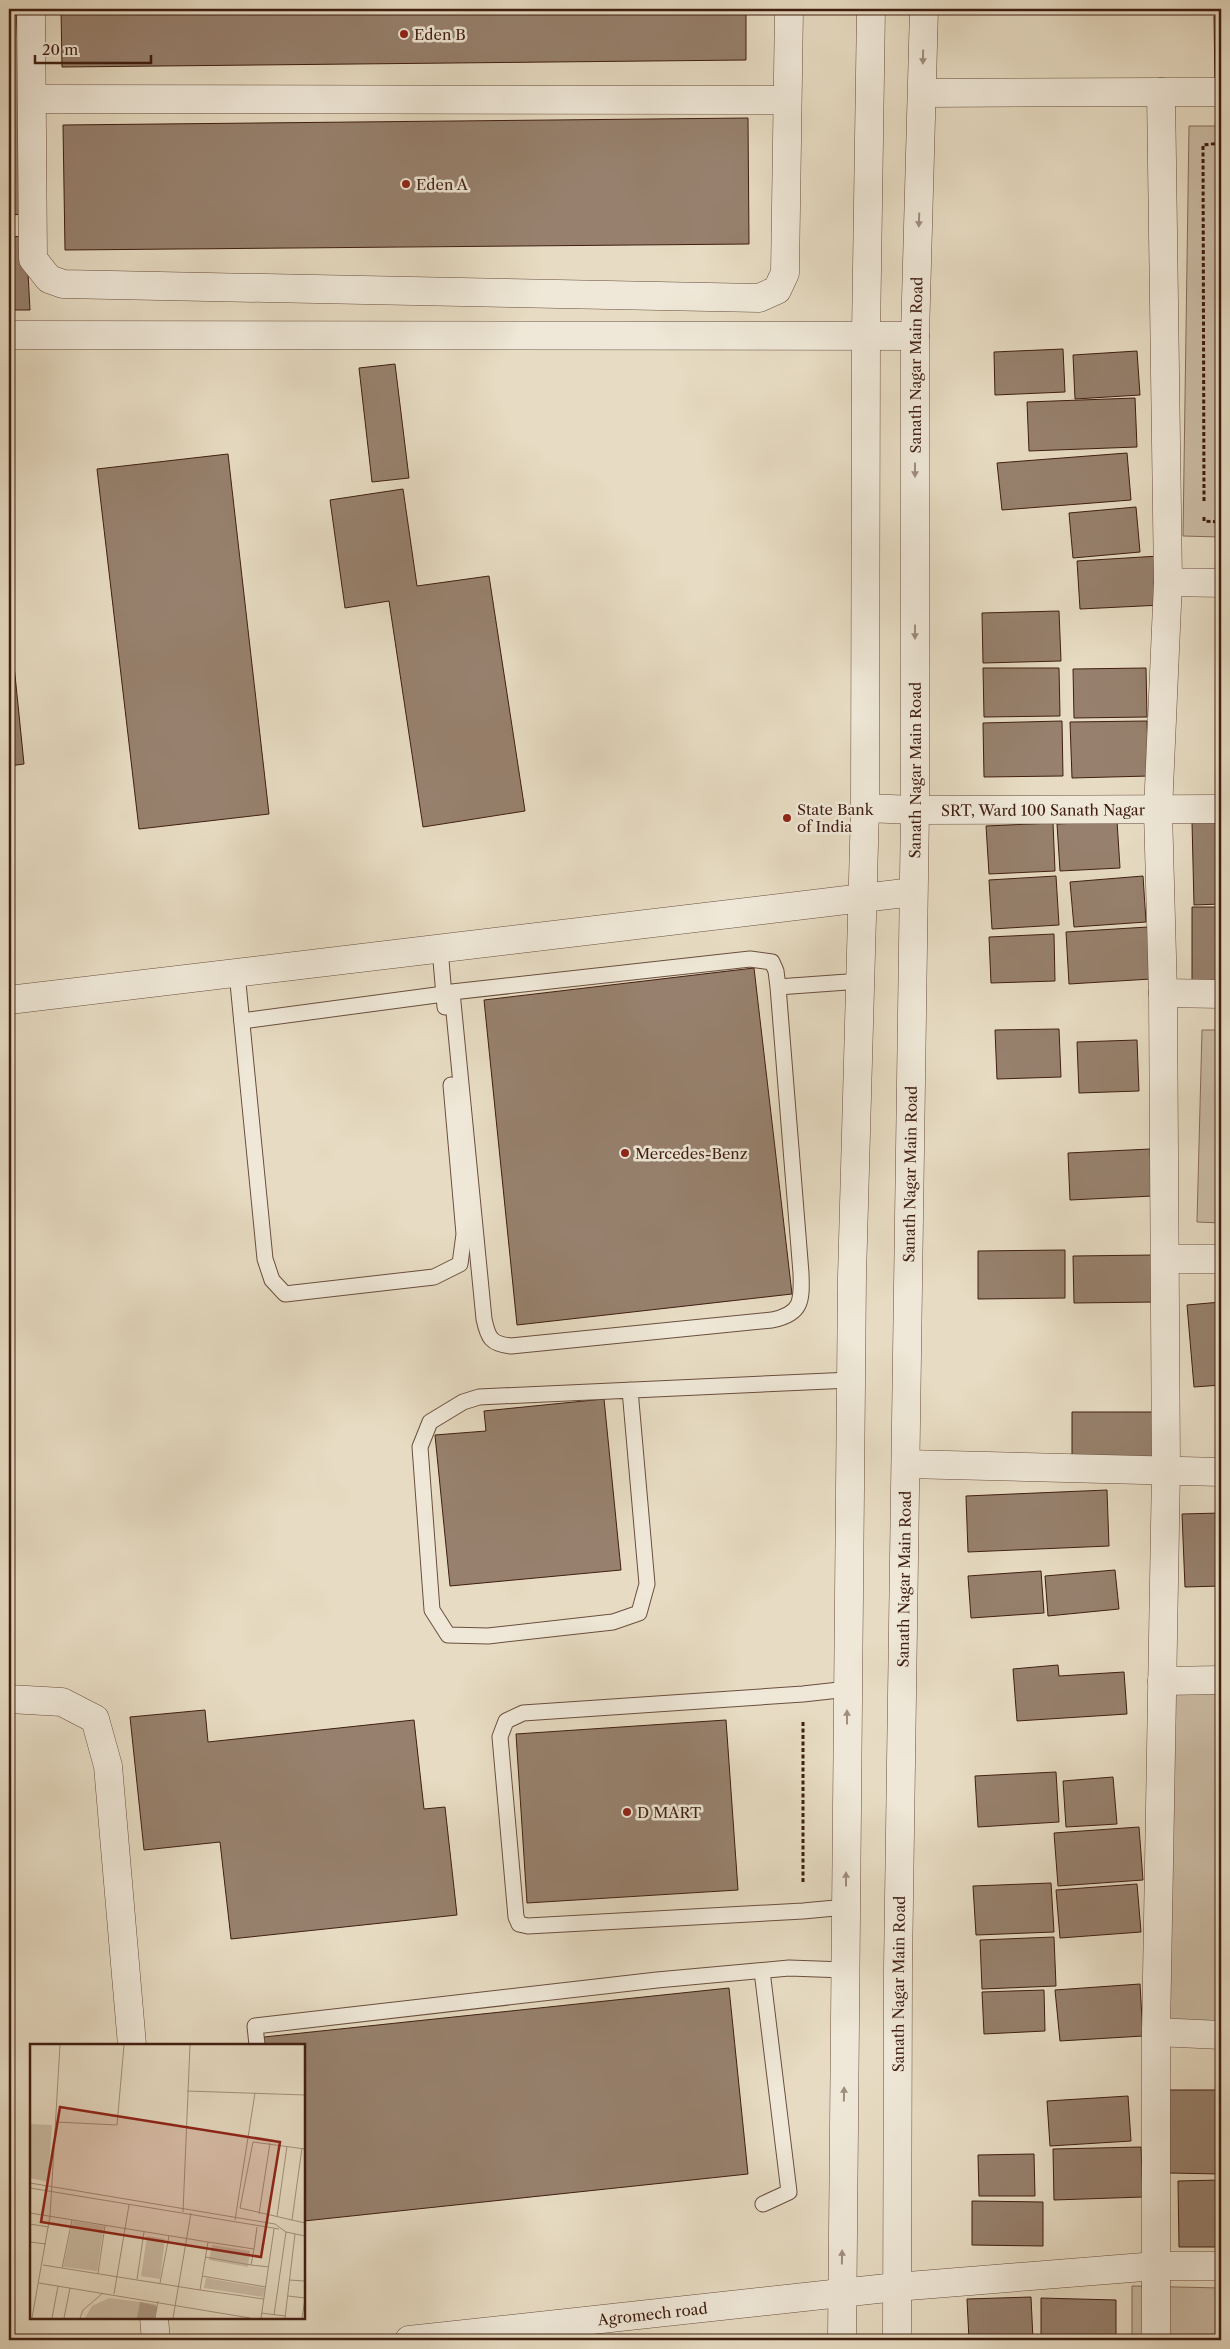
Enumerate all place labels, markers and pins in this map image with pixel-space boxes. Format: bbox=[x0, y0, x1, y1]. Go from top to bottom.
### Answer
place label: Eden B bbox=[414, 25, 466, 44]
marker: Eden B bbox=[398, 28, 410, 40]
place label: Eden A bbox=[416, 175, 469, 194]
marker: Eden A bbox=[400, 178, 412, 190]
place label: State Bank of India bbox=[797, 800, 875, 836]
marker: State Bank of India bbox=[781, 812, 793, 824]
place label: Mercedes-Benz bbox=[635, 1144, 748, 1163]
marker: Mercedes-Benz bbox=[619, 1147, 631, 1159]
place label: D MART bbox=[637, 1803, 702, 1822]
marker: D MART bbox=[621, 1806, 633, 1818]

